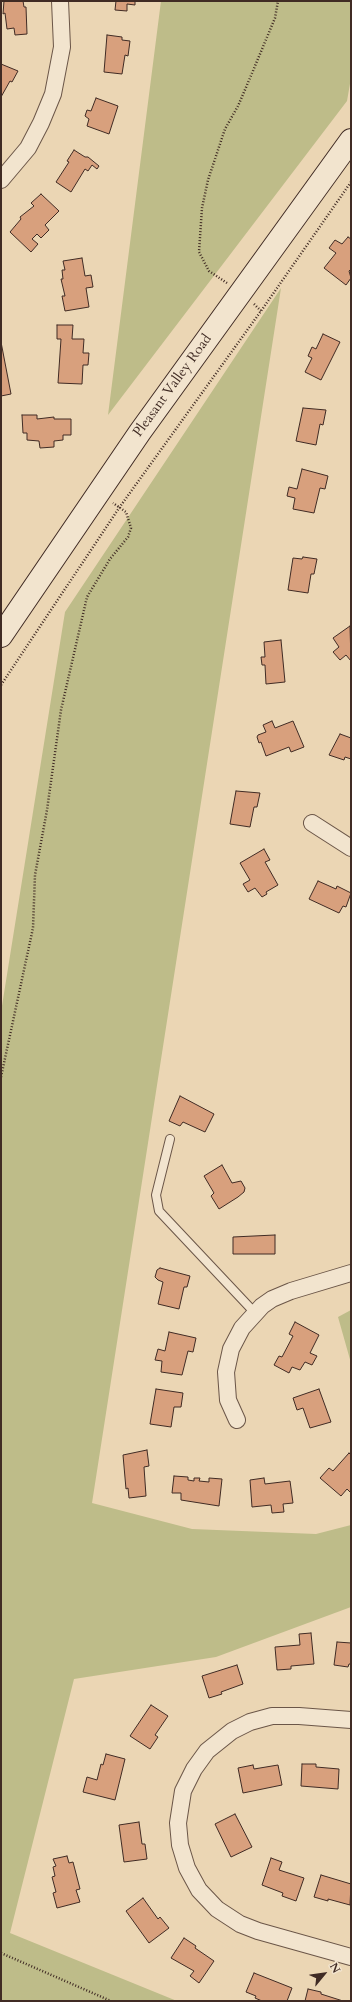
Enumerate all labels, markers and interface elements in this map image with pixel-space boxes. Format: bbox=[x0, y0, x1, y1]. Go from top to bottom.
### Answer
street label: Pleasant Valley Road bbox=[130, 331, 216, 441]
north arrow bbox=[304, 1954, 344, 1994]
text: N bbox=[326, 1960, 344, 1976]

